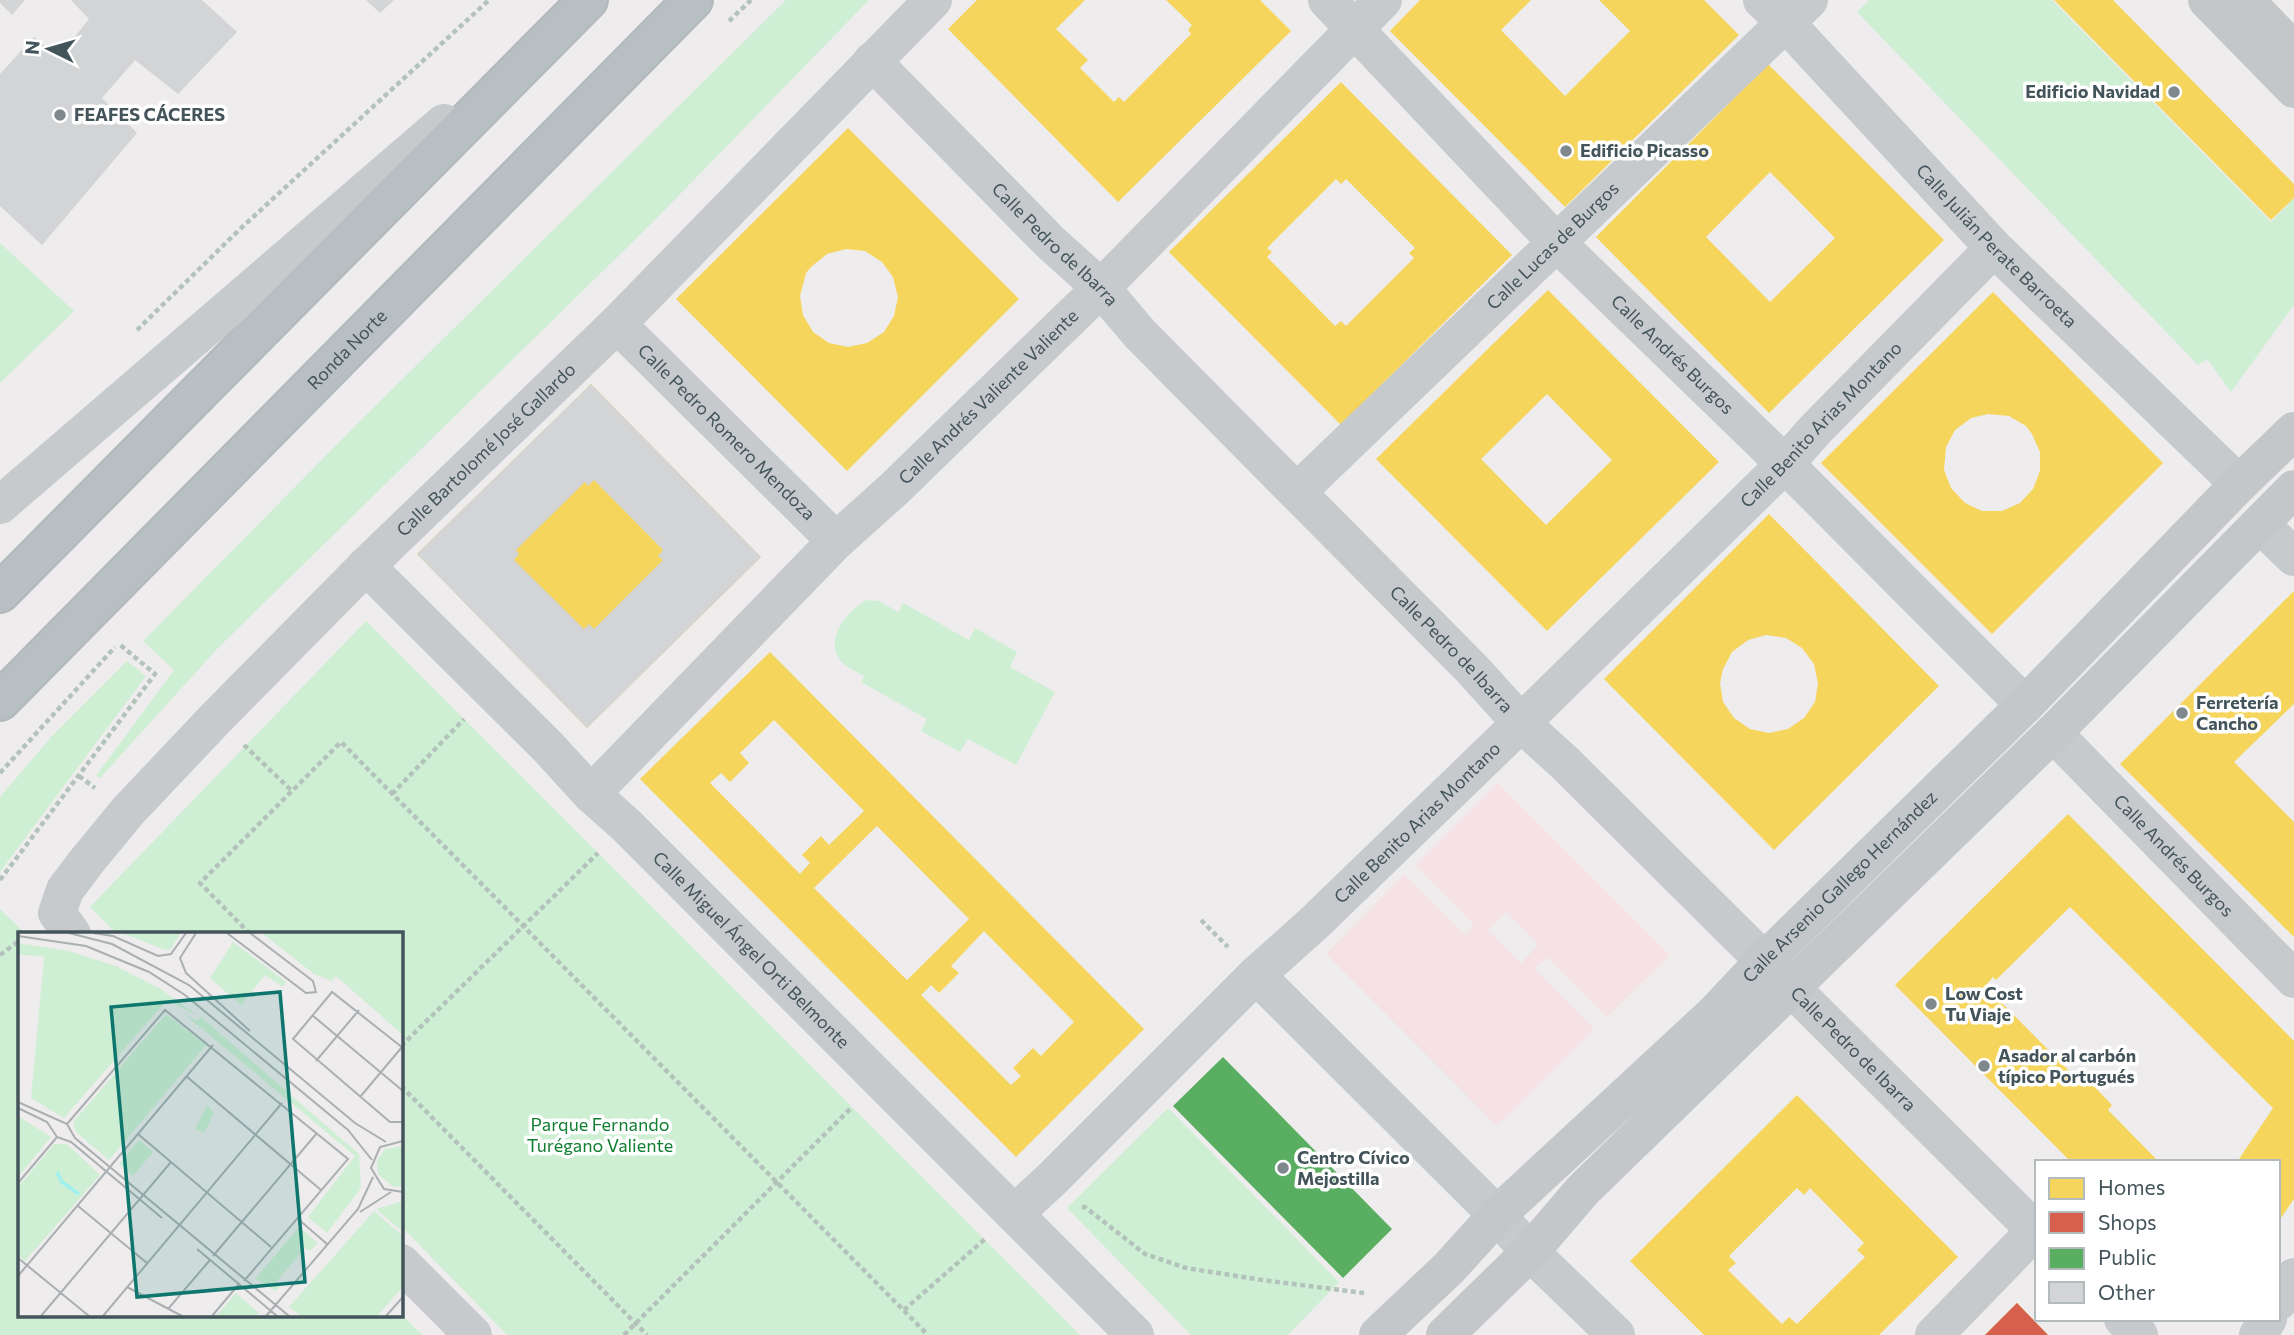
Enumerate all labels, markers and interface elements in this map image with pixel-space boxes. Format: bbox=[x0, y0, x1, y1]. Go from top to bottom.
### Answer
north arrow bbox=[14, 14, 84, 84]
text: N bbox=[19, 39, 44, 56]
place label: Edificio Navidad bbox=[2025, 80, 2160, 102]
marker: Edificio Navidad bbox=[2166, 84, 2182, 100]
place label: FEAFES CÁCERES bbox=[74, 103, 225, 125]
marker: FEAFES CÁCERES bbox=[52, 107, 68, 123]
place label: Edificio Picasso bbox=[1580, 139, 1709, 161]
marker: Edificio Picasso bbox=[1558, 143, 1574, 159]
street label: Calle Julián Perate Barroeta bbox=[1912, 159, 2082, 332]
street label: Calle Pedro de Ibarra bbox=[988, 177, 1123, 310]
street label: Calle Lucas de Burgos bbox=[1482, 177, 1623, 314]
street label: Calle Andrés Burgos bbox=[1607, 290, 1739, 418]
street label: Ronda Norte bbox=[302, 304, 391, 394]
street label: Calle Andrés Valiente Valiente bbox=[894, 304, 1082, 489]
street label: Calle Benito Arias Montano bbox=[1735, 336, 1906, 512]
street label: Calle Pedro Romero Mendoza bbox=[634, 339, 820, 524]
street label: Calle Bartolomé José Gallardo bbox=[391, 358, 580, 541]
street label: Calle Pedro de Ibarra bbox=[1386, 581, 1518, 717]
place label: Ferretería Cancho bbox=[2196, 691, 2279, 734]
marker: Ferretería Cancho bbox=[2174, 705, 2190, 721]
street label: Calle Benito Arias Montano bbox=[1329, 737, 1505, 908]
street label: Calle Arsenio Gallego Hernández bbox=[1737, 786, 1941, 987]
street label: Calle Andrés Burgos bbox=[2109, 789, 2239, 921]
street label: Calle Miguel Ángel Orti Belmonte bbox=[649, 846, 855, 1053]
inset map bbox=[18, 932, 402, 1318]
street label: Calle Pedro de Ibarra bbox=[1786, 982, 1921, 1116]
place label: Low Cost Tu Viaje bbox=[1945, 982, 2023, 1025]
marker: Low Cost Tu Viaje bbox=[1923, 996, 1939, 1012]
place label: Asador al carbón típico Portugués bbox=[1998, 1044, 2136, 1087]
marker: Asador al carbón típico Portugués bbox=[1976, 1058, 1992, 1074]
park label: Parque Fernando Turégano Valiente bbox=[527, 1113, 673, 1156]
place label: Centro Cívico Mejostilla bbox=[1297, 1146, 1410, 1189]
marker: Centro Cívico Mejostilla bbox=[1275, 1160, 1291, 1176]
legend bbox=[2035, 1160, 2280, 1321]
text: Homes bbox=[2098, 1174, 2165, 1199]
text: Shops bbox=[2098, 1209, 2157, 1234]
text: Public bbox=[2098, 1244, 2156, 1269]
text: Other bbox=[2098, 1279, 2155, 1304]

